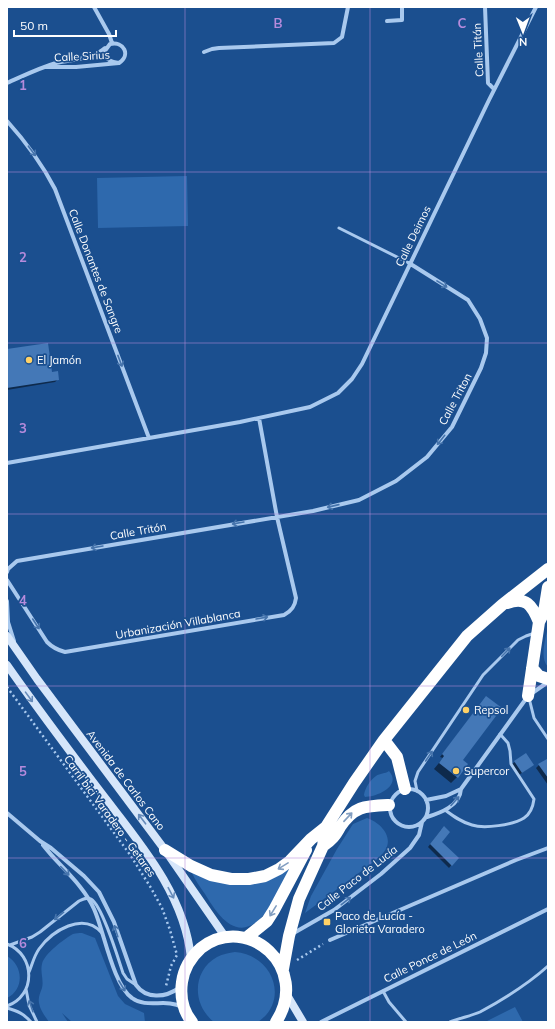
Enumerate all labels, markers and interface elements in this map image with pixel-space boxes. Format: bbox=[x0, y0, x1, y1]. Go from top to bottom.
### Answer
scale bar bbox=[14, 12, 116, 38]
north arrow bbox=[503, 12, 543, 52]
text: B bbox=[274, 15, 283, 31]
text: C bbox=[458, 15, 467, 31]
text: 50 m bbox=[20, 18, 48, 33]
street label: Calle Titán bbox=[470, 23, 486, 77]
text: N bbox=[519, 35, 527, 49]
street label: Calle Sirius bbox=[54, 48, 110, 64]
text: 1 bbox=[19, 77, 27, 93]
one-way arrow bbox=[28, 146, 36, 157]
street label: Calle Deimos bbox=[392, 203, 434, 269]
street label: Calle Donantes de Sangre bbox=[66, 207, 126, 335]
text: 2 bbox=[19, 249, 27, 265]
one-way arrow bbox=[437, 280, 448, 288]
place label: El Jamón bbox=[37, 353, 82, 367]
one-way arrow bbox=[116, 354, 124, 366]
marker: El Jamón bbox=[24, 355, 34, 365]
street label: Calle Triton bbox=[435, 371, 475, 427]
text: 3 bbox=[19, 420, 27, 436]
one-way arrow bbox=[437, 434, 446, 445]
one-way arrow bbox=[327, 503, 340, 511]
street label: Calle Tritón bbox=[109, 519, 167, 543]
one-way arrow bbox=[232, 519, 245, 527]
one-way arrow bbox=[90, 544, 103, 552]
text: 4 bbox=[19, 592, 27, 608]
street label: Urbanización Villablanca bbox=[114, 606, 242, 642]
one-way arrow bbox=[255, 614, 268, 622]
one-way arrow bbox=[31, 619, 40, 630]
one-way arrow bbox=[501, 647, 511, 657]
one-way arrow bbox=[25, 691, 34, 702]
place label: Repsol bbox=[474, 703, 508, 717]
marker: Repsol bbox=[461, 705, 471, 715]
street label: Avenida de Carlos Cano bbox=[84, 727, 168, 833]
one-way arrow bbox=[425, 751, 433, 762]
street label: Carril bici Varadero - Getares bbox=[61, 752, 159, 880]
text: 5 bbox=[19, 763, 27, 779]
place label: Supercor bbox=[464, 764, 509, 778]
marker: Supercor bbox=[451, 766, 461, 776]
one-way arrow bbox=[450, 796, 460, 806]
one-way arrow bbox=[344, 812, 353, 822]
one-way arrow bbox=[137, 814, 146, 825]
street label: Calle Paco de Lucía bbox=[314, 842, 400, 914]
one-way arrow bbox=[278, 862, 289, 870]
one-way arrow bbox=[61, 865, 70, 876]
one-way arrow bbox=[167, 887, 175, 899]
one-way arrow bbox=[341, 896, 352, 905]
one-way arrow bbox=[269, 905, 277, 917]
place label: Paco de Lucía - Glorieta Varadero bbox=[335, 909, 425, 936]
one-way arrow bbox=[54, 912, 65, 921]
marker: Paco de Lucía - Glorieta Varadero bbox=[322, 917, 332, 927]
one-way arrow bbox=[112, 924, 119, 937]
street label: Calle Ponce de León bbox=[381, 928, 479, 986]
text: 6 bbox=[19, 935, 27, 951]
one-way arrow bbox=[118, 980, 126, 992]
one-way arrow bbox=[26, 1000, 34, 1012]

